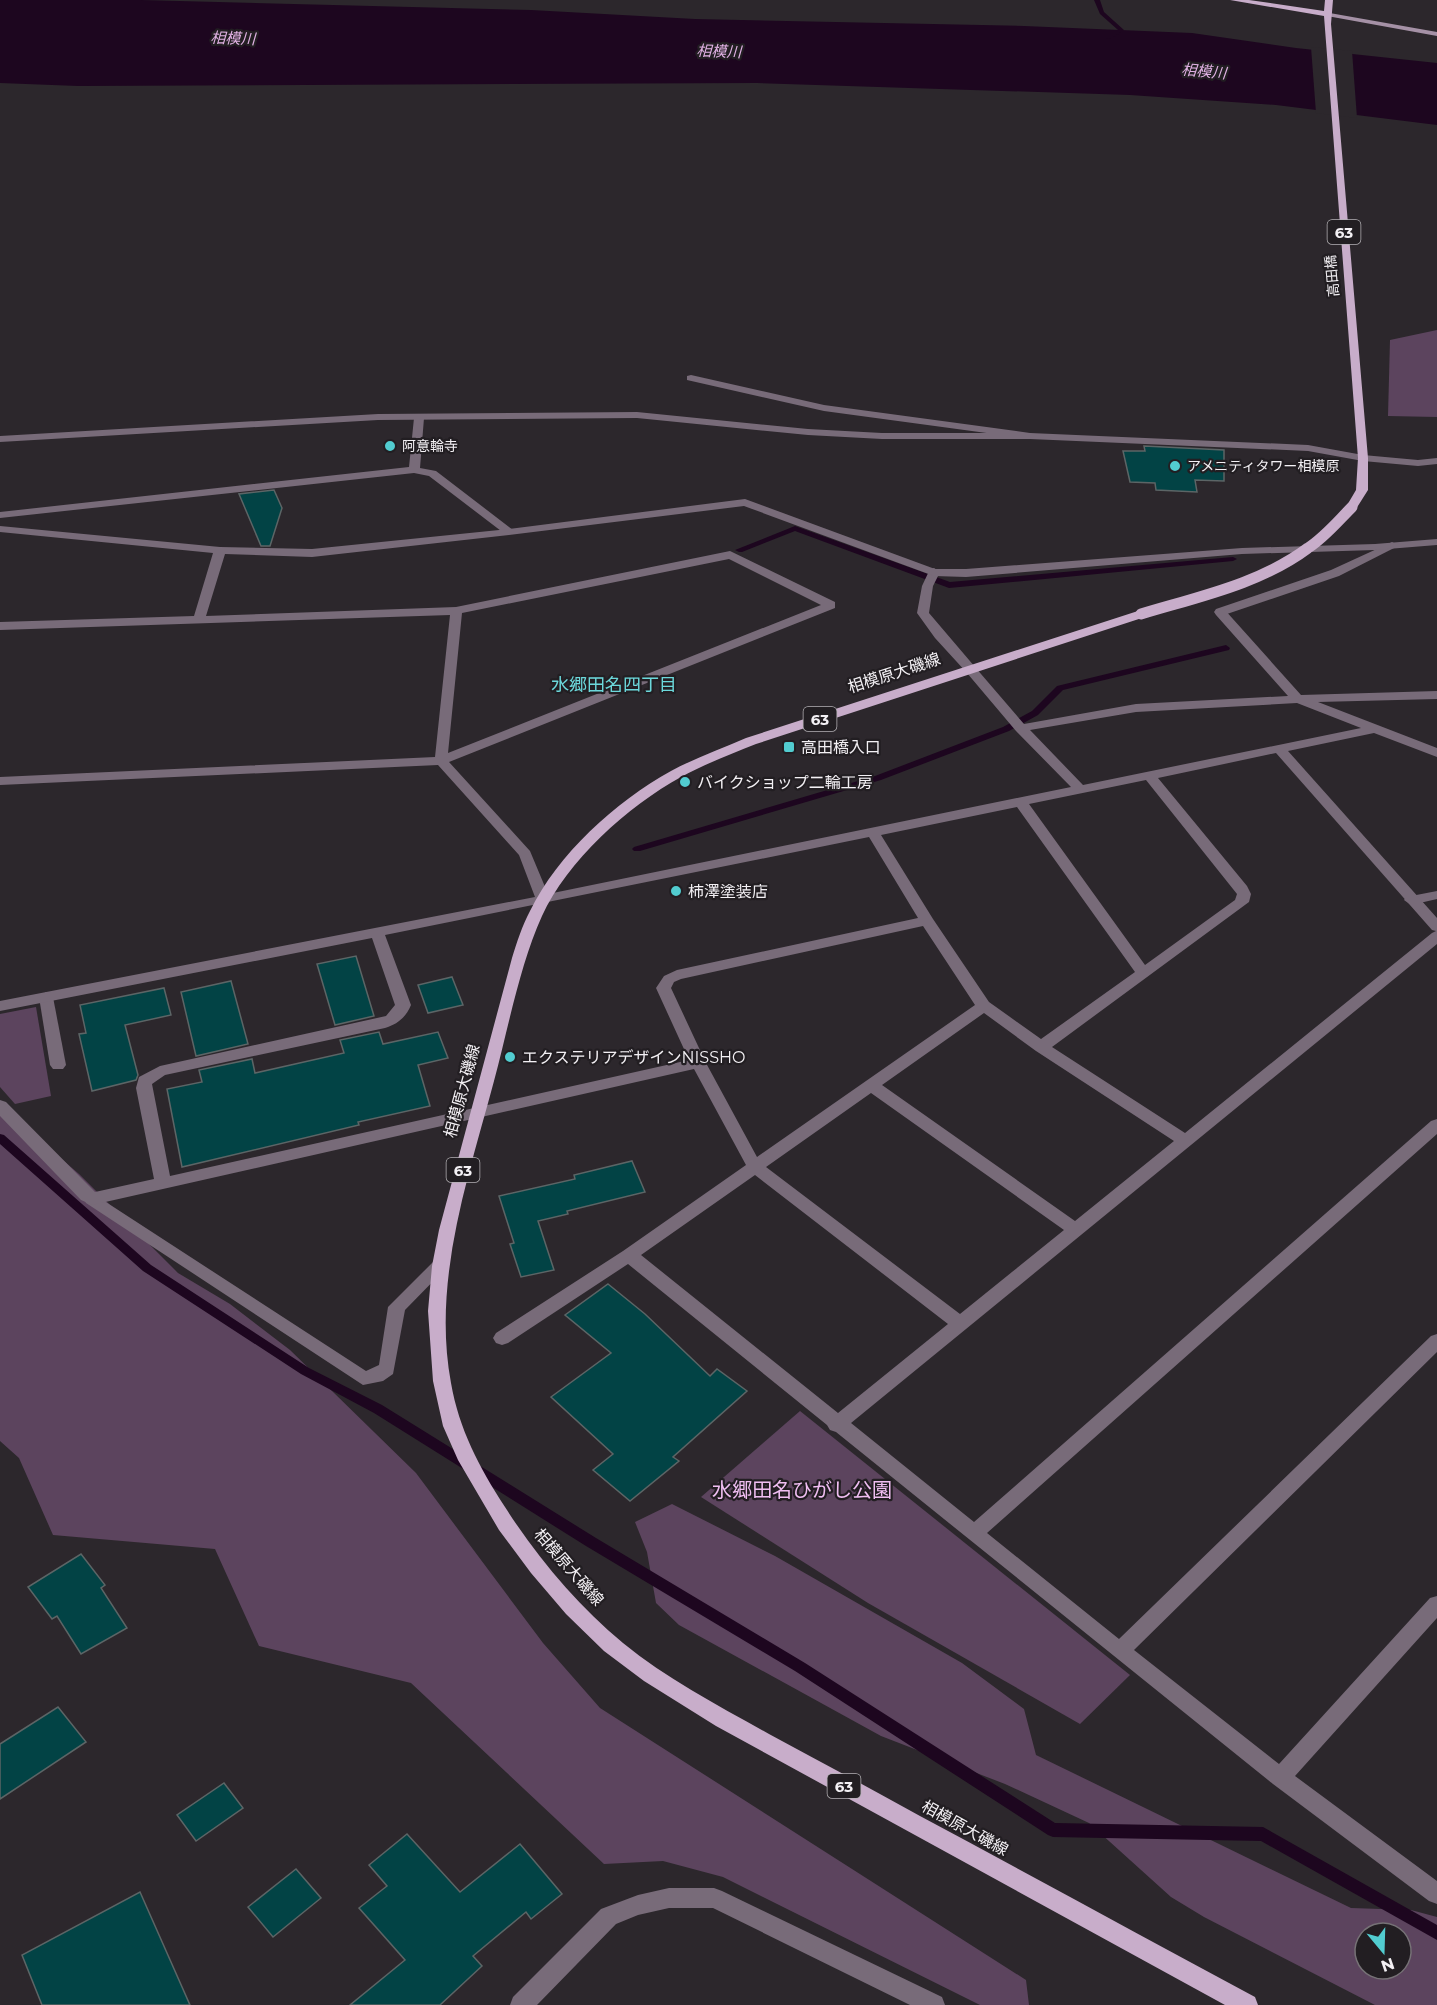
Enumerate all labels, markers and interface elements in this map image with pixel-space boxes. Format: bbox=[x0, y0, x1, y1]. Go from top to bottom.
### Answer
water label: 相模川 bbox=[210, 28, 258, 48]
water label: 相模川 bbox=[696, 41, 744, 61]
water label: 相模川 bbox=[1181, 60, 1229, 83]
road number: 63 bbox=[1328, 220, 1360, 244]
street label: 高田橋 bbox=[1321, 254, 1343, 298]
place label: 阿意輪寺 bbox=[402, 437, 458, 455]
marker: 阿意輪寺 bbox=[383, 439, 397, 453]
place label: アメニティタワー相模原 bbox=[1187, 457, 1339, 475]
marker: アメニティタワー相模原 bbox=[1168, 459, 1182, 473]
street label: 相模原大磯線 bbox=[845, 649, 943, 697]
district label: 水郷田名四丁目 bbox=[551, 674, 677, 696]
road number: 63 bbox=[804, 707, 836, 731]
place label: 高田橋入口 bbox=[801, 738, 881, 757]
marker: 高田橋入口 bbox=[782, 740, 796, 754]
place label: バイクショップ二輪工房 bbox=[697, 773, 873, 792]
marker: バイクショップ二輪工房 bbox=[678, 775, 692, 789]
place label: 柿澤塗装店 bbox=[688, 882, 768, 901]
marker: 柿澤塗装店 bbox=[669, 884, 683, 898]
street label: 相模原大磯線 bbox=[440, 1042, 484, 1140]
place label: エクステリアデザインNISSHO bbox=[522, 1048, 745, 1067]
marker: エクステリアデザインNISSHO bbox=[503, 1050, 517, 1064]
road number: 63 bbox=[446, 1158, 480, 1182]
park label: 水郷田名ひがし公園 bbox=[712, 1478, 892, 1502]
street label: 相模原大磯線 bbox=[530, 1525, 608, 1609]
road number: 63 bbox=[828, 1774, 860, 1798]
street label: 相模原大磯線 bbox=[918, 1796, 1012, 1860]
north arrow bbox=[1353, 1921, 1413, 1981]
text: N bbox=[1379, 1954, 1397, 1976]

